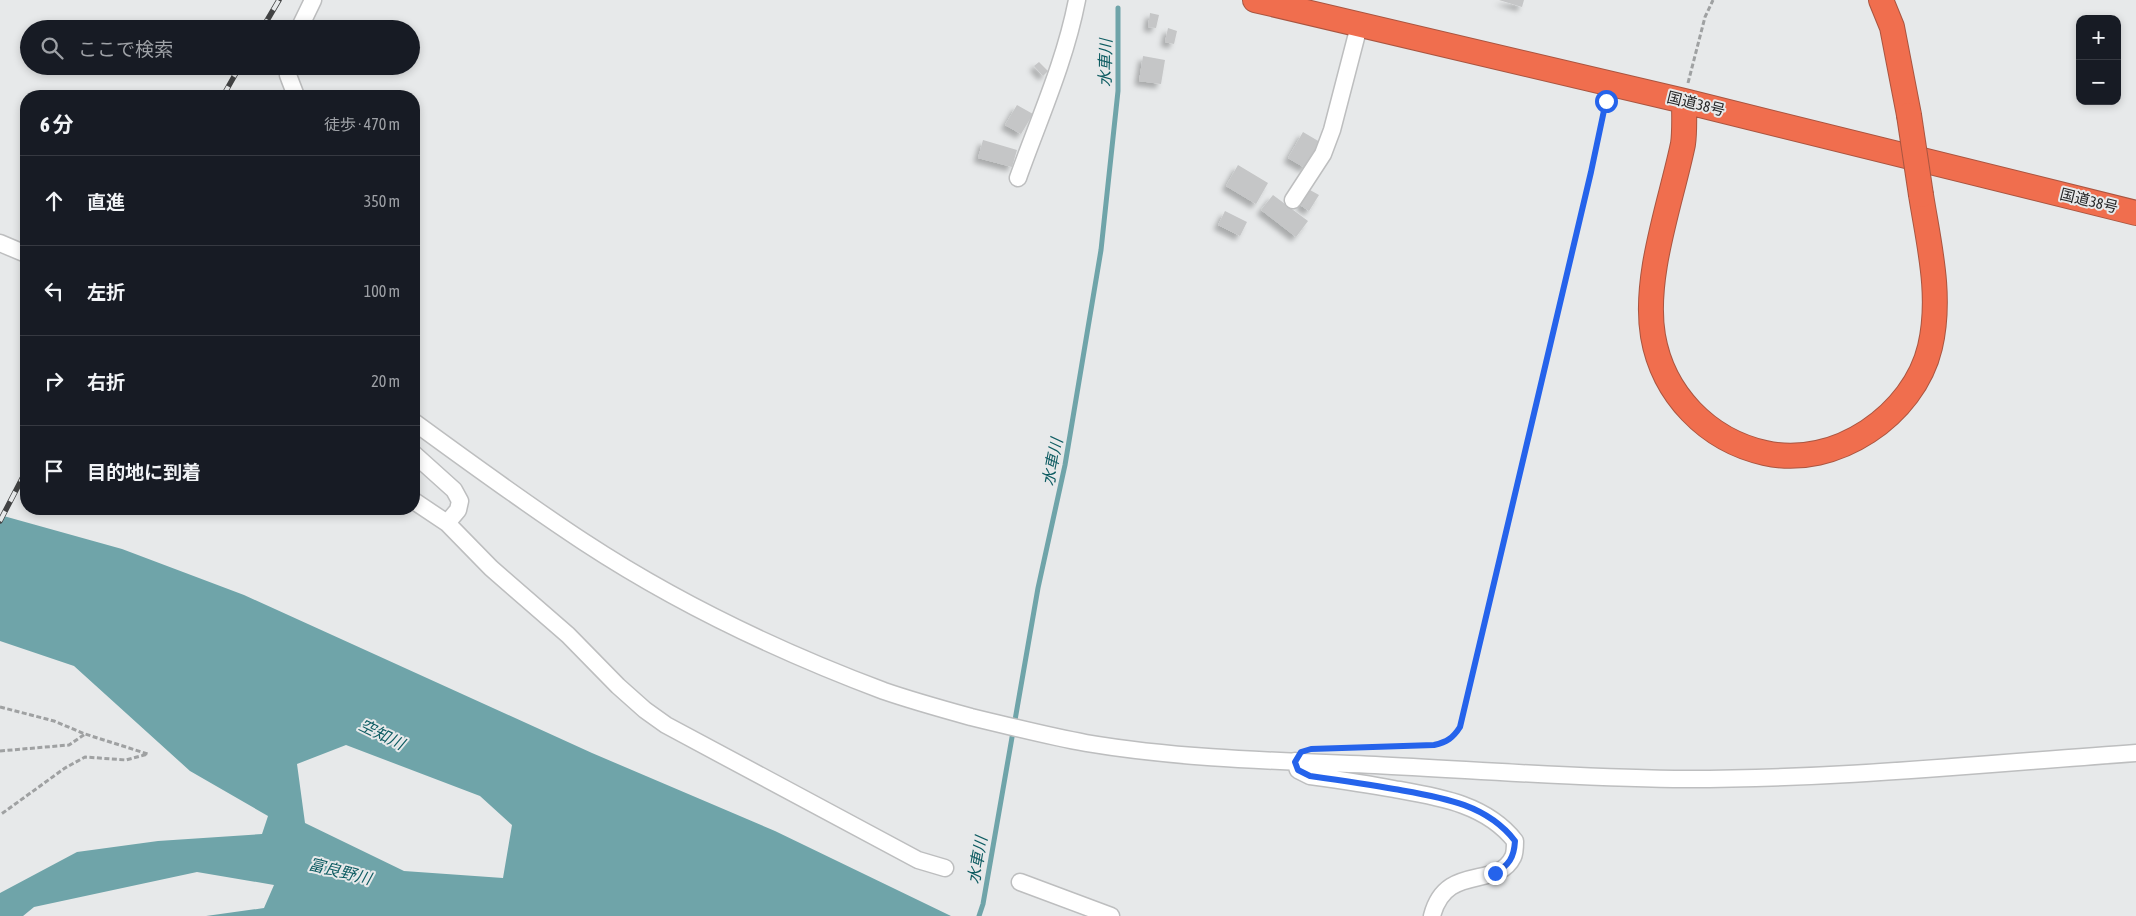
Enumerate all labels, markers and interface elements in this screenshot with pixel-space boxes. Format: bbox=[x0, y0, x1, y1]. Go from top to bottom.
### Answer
map controls bbox=[2076, 15, 2121, 105]
button: + bbox=[2076, 15, 2121, 60]
search box bbox=[20, 20, 420, 75]
icon: search bbox=[38, 34, 66, 62]
water label: 水車川 bbox=[1096, 37, 1114, 87]
text: ここで検索 bbox=[78, 38, 173, 60]
button: − bbox=[2076, 60, 2121, 105]
street label: 国道38号 bbox=[1665, 88, 1727, 119]
route start bbox=[1595, 90, 1618, 113]
text: 6 分 bbox=[40, 112, 74, 136]
text: 徒歩 · 470 m bbox=[324, 115, 400, 133]
street label: 国道38号 bbox=[2058, 185, 2120, 216]
icon: ahead bbox=[40, 187, 68, 215]
text: 直進 bbox=[87, 191, 125, 213]
text: 350 m bbox=[364, 192, 400, 210]
icon: left bbox=[40, 277, 68, 305]
text: 左折 bbox=[87, 281, 125, 303]
text: 100 m bbox=[364, 282, 400, 300]
icon: right bbox=[40, 367, 68, 395]
text: 右折 bbox=[87, 371, 125, 393]
text: 20 m bbox=[371, 372, 400, 390]
water label: 水車川 bbox=[1039, 435, 1066, 487]
icon: arrive bbox=[40, 457, 68, 485]
text: 目的地に到着 bbox=[87, 461, 201, 483]
water label: 空知川 bbox=[356, 715, 409, 753]
water label: 水車川 bbox=[964, 833, 990, 885]
water label: 富良野川 bbox=[307, 855, 375, 888]
route end bbox=[1484, 862, 1507, 885]

